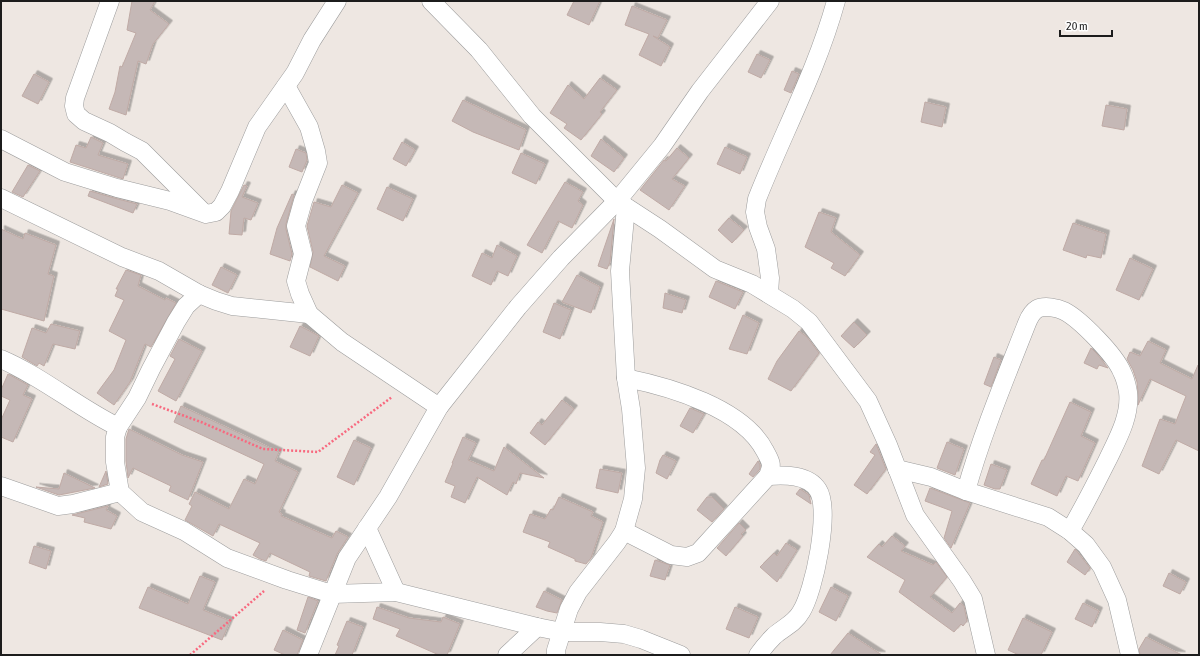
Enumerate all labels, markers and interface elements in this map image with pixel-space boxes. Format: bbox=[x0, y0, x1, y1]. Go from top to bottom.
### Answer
scale bar bbox=[1060, 12, 1112, 38]
text: 20 m bbox=[1066, 19, 1088, 33]

